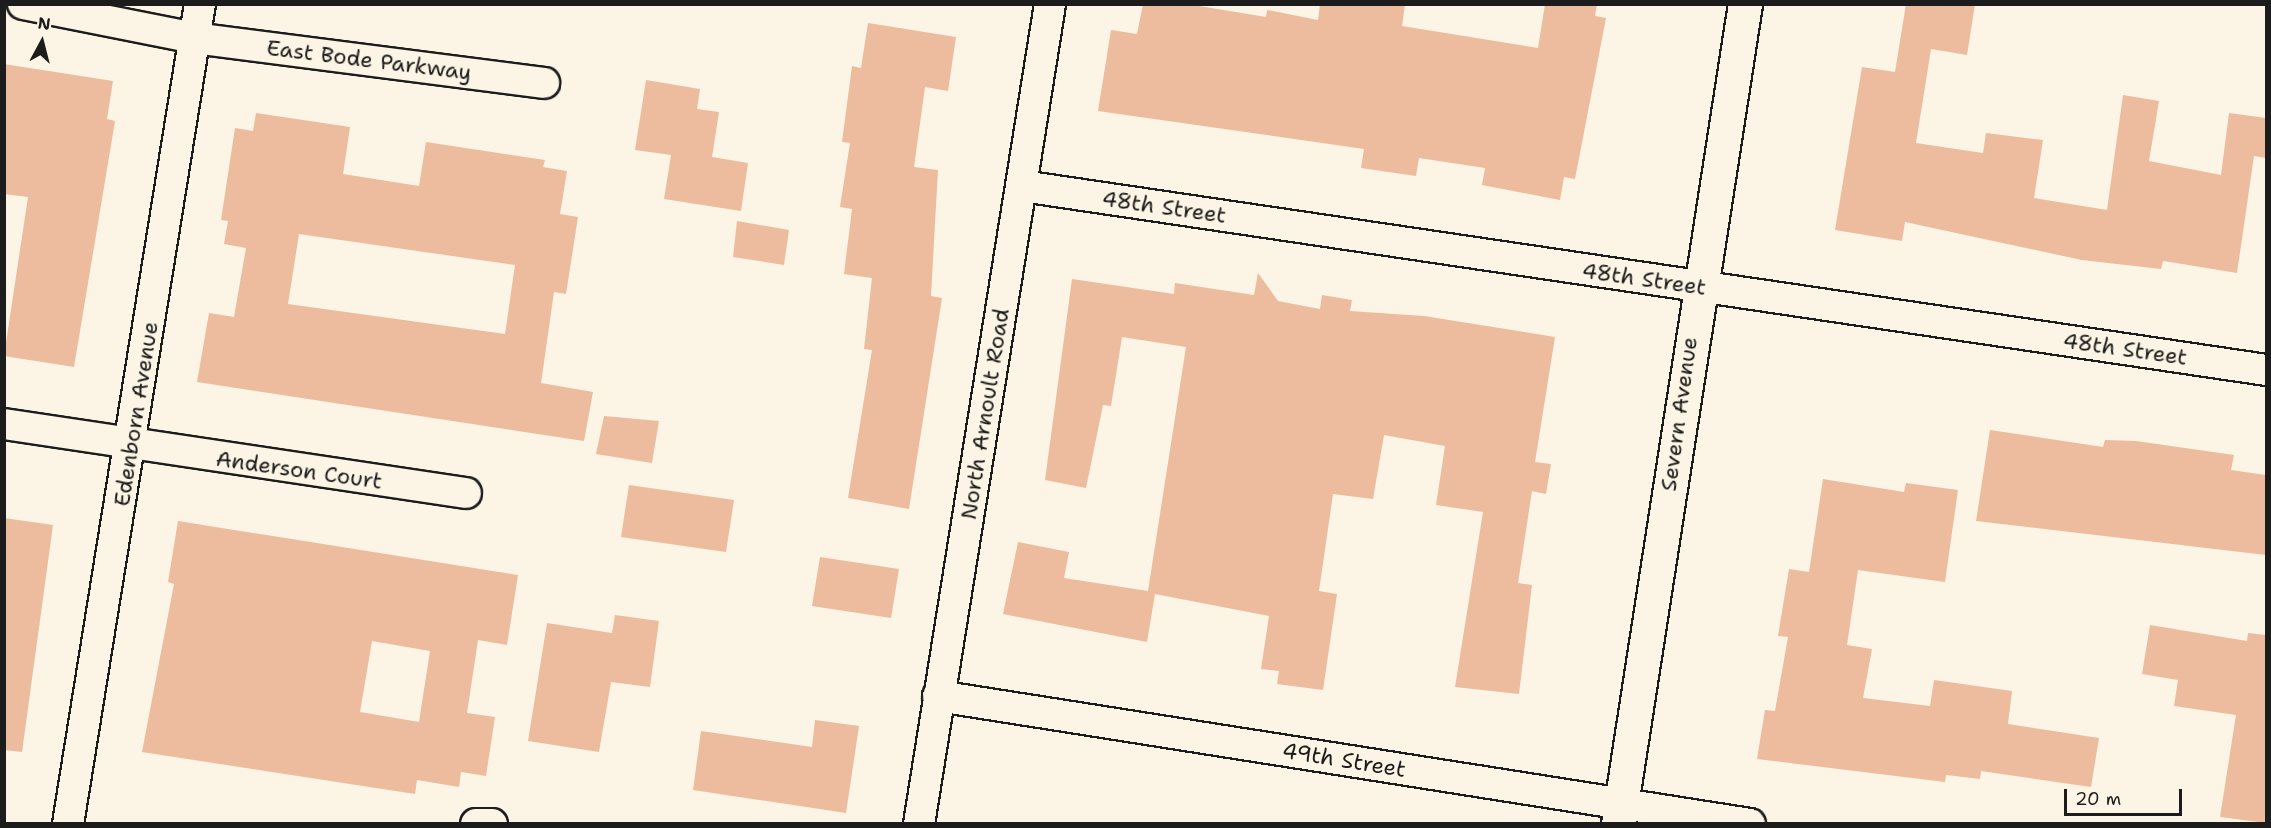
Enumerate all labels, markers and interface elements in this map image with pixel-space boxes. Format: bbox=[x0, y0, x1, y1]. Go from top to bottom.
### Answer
north arrow bbox=[12, 12, 72, 72]
text: N bbox=[37, 12, 52, 35]
street label: East Bode Parkway bbox=[265, 34, 473, 86]
street label: 48th Street bbox=[1100, 185, 1228, 229]
street label: 48th Street bbox=[1580, 257, 1708, 301]
street label: North Arnoult Road bbox=[955, 306, 1015, 522]
street label: Edenborn Avenue bbox=[108, 320, 164, 508]
street label: 48th Street bbox=[2061, 327, 2189, 371]
street label: Severn Avenue bbox=[1655, 335, 1703, 493]
street label: Anderson Court bbox=[214, 445, 384, 495]
street label: 49th Street bbox=[1280, 737, 1408, 783]
scale bar bbox=[2067, 777, 2186, 815]
text: 20 m bbox=[2075, 787, 2121, 811]

